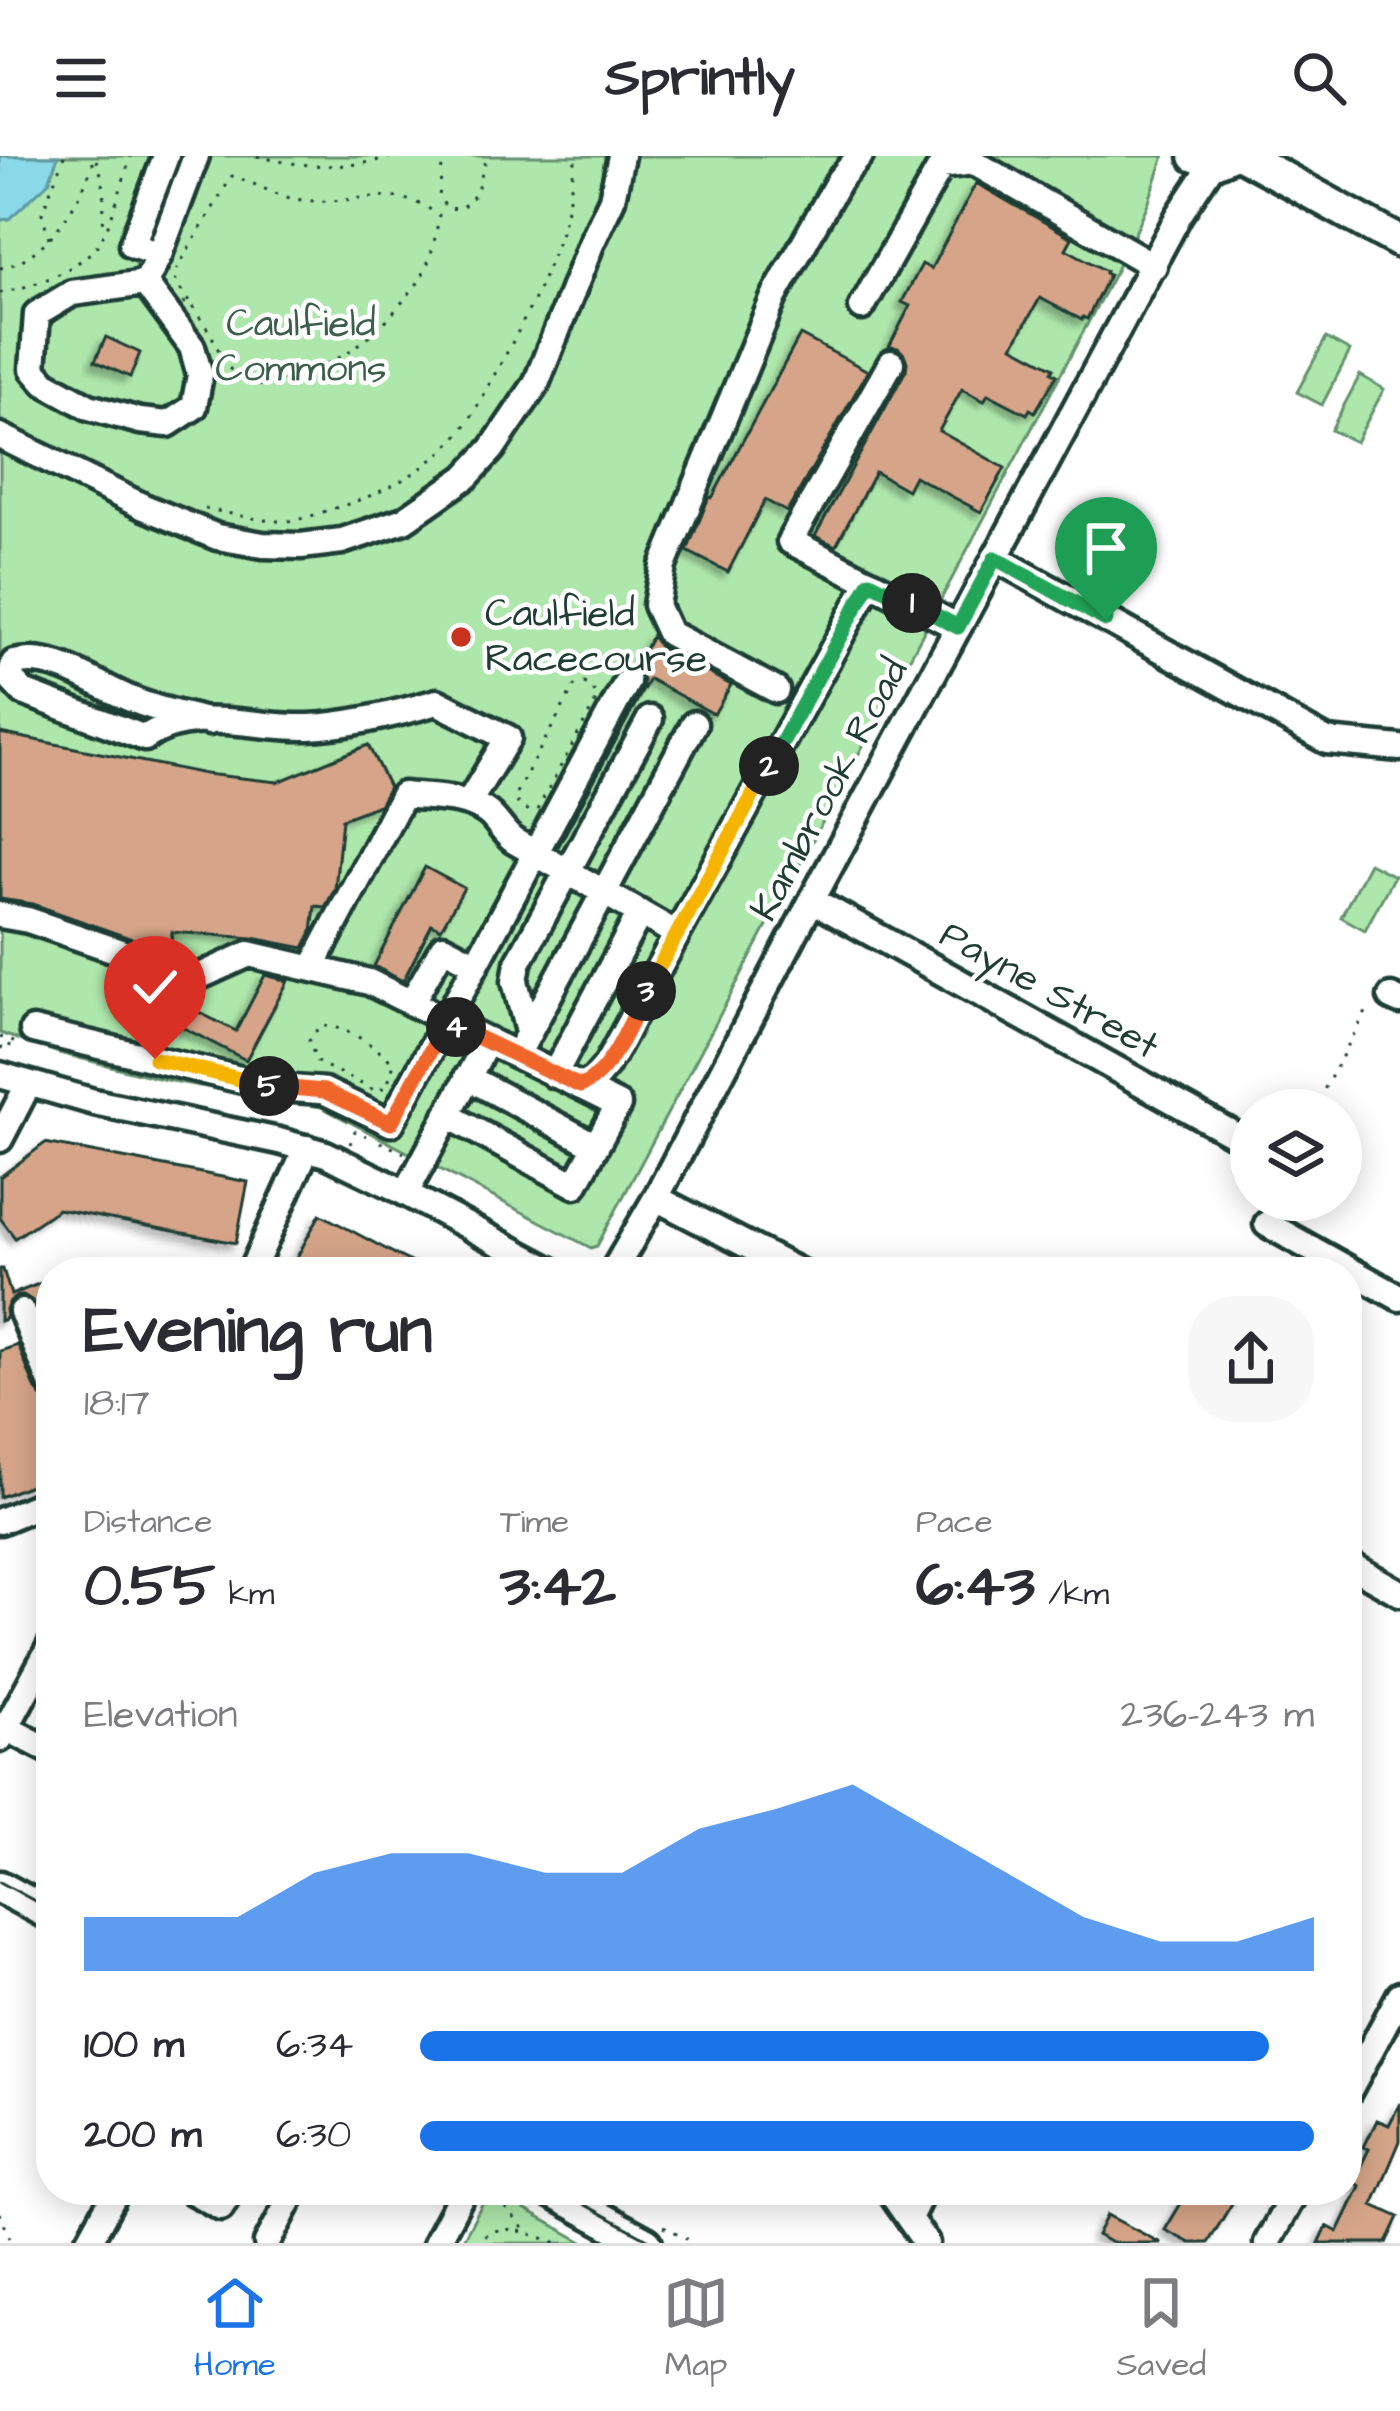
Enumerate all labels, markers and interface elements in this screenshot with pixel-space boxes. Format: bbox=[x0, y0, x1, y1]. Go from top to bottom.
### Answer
text: Sprintly bbox=[605, 41, 795, 116]
icon: menu bbox=[48, 45, 114, 111]
icon: search bbox=[1286, 45, 1352, 111]
park label: Caulfield Commons bbox=[215, 298, 387, 397]
pin bbox=[1055, 497, 1157, 620]
icon: arrive bbox=[1073, 515, 1139, 581]
pin: 1 bbox=[882, 573, 942, 633]
text: 1 bbox=[910, 580, 914, 626]
place label: Caulfield Racecourse bbox=[485, 588, 707, 687]
marker: Caulfield Racecourse bbox=[448, 624, 474, 650]
street label: Kambrook Road bbox=[738, 649, 922, 931]
pin: 2 bbox=[739, 736, 799, 796]
text: 2 bbox=[760, 743, 778, 789]
street label: Payne Street bbox=[929, 909, 1168, 1074]
pin bbox=[104, 936, 206, 1059]
icon: check bbox=[122, 954, 188, 1020]
pin: 3 bbox=[616, 961, 676, 1021]
text: 3 bbox=[638, 968, 654, 1014]
pin: 4 bbox=[426, 997, 486, 1057]
text: 4 bbox=[445, 1004, 467, 1050]
pin: 5 bbox=[239, 1056, 299, 1116]
text: 5 bbox=[257, 1063, 281, 1109]
map controls bbox=[1230, 1089, 1362, 1221]
button: layers bbox=[1230, 1089, 1362, 1221]
text: Evening run bbox=[84, 1286, 432, 1378]
button: share bbox=[1188, 1296, 1314, 1422]
text: 18:17 bbox=[84, 1377, 150, 1431]
text: Distance bbox=[84, 1499, 212, 1545]
text: Time bbox=[500, 1499, 569, 1545]
text: Pace bbox=[916, 1499, 993, 1545]
text: 0.55 bbox=[84, 1545, 215, 1628]
text: 3:42 bbox=[500, 1545, 616, 1628]
text: 6:43 bbox=[916, 1545, 1035, 1628]
text: km bbox=[215, 1571, 274, 1617]
text: /km bbox=[1035, 1571, 1109, 1617]
text: Elevation bbox=[84, 1689, 238, 1743]
text: 236–243 m bbox=[1121, 1689, 1314, 1743]
text: 100 m bbox=[84, 2019, 184, 2073]
text: 6:34 bbox=[276, 2019, 353, 2073]
text: 200 m bbox=[84, 2109, 202, 2163]
text: 6:30 bbox=[276, 2109, 351, 2163]
tab: Home bbox=[194, 2270, 276, 2388]
tab: Map bbox=[663, 2270, 729, 2388]
tab: Saved bbox=[1116, 2270, 1206, 2388]

